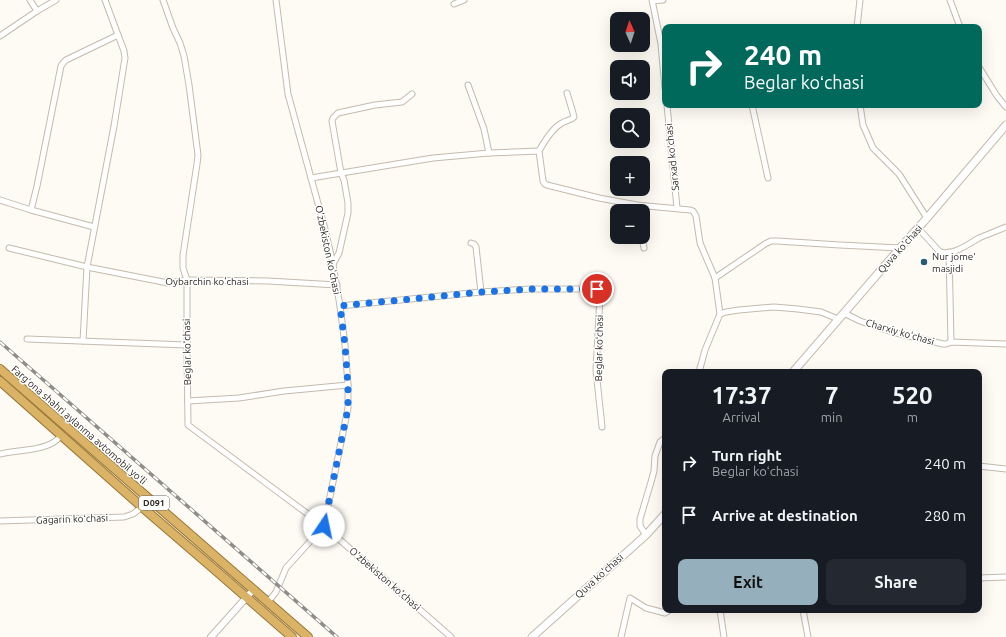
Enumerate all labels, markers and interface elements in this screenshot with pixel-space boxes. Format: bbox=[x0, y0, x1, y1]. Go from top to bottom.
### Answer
north arrow bbox=[610, 12, 650, 52]
map controls bbox=[610, 12, 650, 244]
text: 240 m bbox=[744, 39, 822, 70]
icon: right bbox=[678, 40, 730, 92]
button: sound bbox=[610, 60, 650, 100]
text: Beglar koʻchasi bbox=[744, 72, 864, 92]
button: search bbox=[610, 108, 650, 148]
street label: Sarxad koʻchasi bbox=[663, 123, 681, 191]
button: + bbox=[610, 156, 650, 196]
street label: O'zbekiston ko'chasi bbox=[313, 204, 343, 296]
button: − bbox=[610, 204, 650, 244]
street label: Quva ko'chasi bbox=[876, 223, 924, 275]
place label: Nur jome' masjidi bbox=[932, 251, 976, 274]
marker: Nur jome' masjidi bbox=[919, 257, 929, 267]
pin bbox=[580, 272, 614, 306]
street label: Oybarchin koʻchasi bbox=[165, 276, 249, 287]
icon: arrive bbox=[586, 278, 608, 300]
street label: Beglar koʻchasi bbox=[593, 315, 605, 381]
street label: Charxiy koʻchasi bbox=[865, 317, 935, 347]
street label: Beglar koʻchasi bbox=[181, 319, 193, 385]
street label: Fargʻona shahri aylanma avtomobil yoʻli bbox=[9, 363, 149, 487]
text: 17:37 bbox=[711, 382, 771, 409]
text: 7 bbox=[825, 382, 838, 409]
text: 520 bbox=[892, 382, 933, 409]
text: Arrival bbox=[722, 410, 760, 424]
text: min bbox=[821, 410, 843, 424]
text: m bbox=[907, 410, 918, 424]
text: Turn right bbox=[712, 447, 782, 464]
icon: right bbox=[678, 452, 700, 474]
text: 240 m bbox=[924, 455, 966, 472]
text: Beglar koʻchasi bbox=[712, 464, 799, 478]
road number: D091 bbox=[139, 496, 169, 510]
icon: arrive bbox=[678, 504, 700, 526]
position arrow bbox=[303, 505, 345, 547]
text: Arrive at destination bbox=[712, 507, 858, 524]
text: 280 m bbox=[924, 507, 966, 524]
street label: Gagarin koʻchasi bbox=[36, 512, 108, 526]
street label: O'zbekiston ko'chasi bbox=[347, 545, 423, 613]
street label: Quva ko'chasi bbox=[573, 552, 625, 600]
button: Exit bbox=[678, 559, 818, 605]
button: Share bbox=[826, 559, 966, 605]

